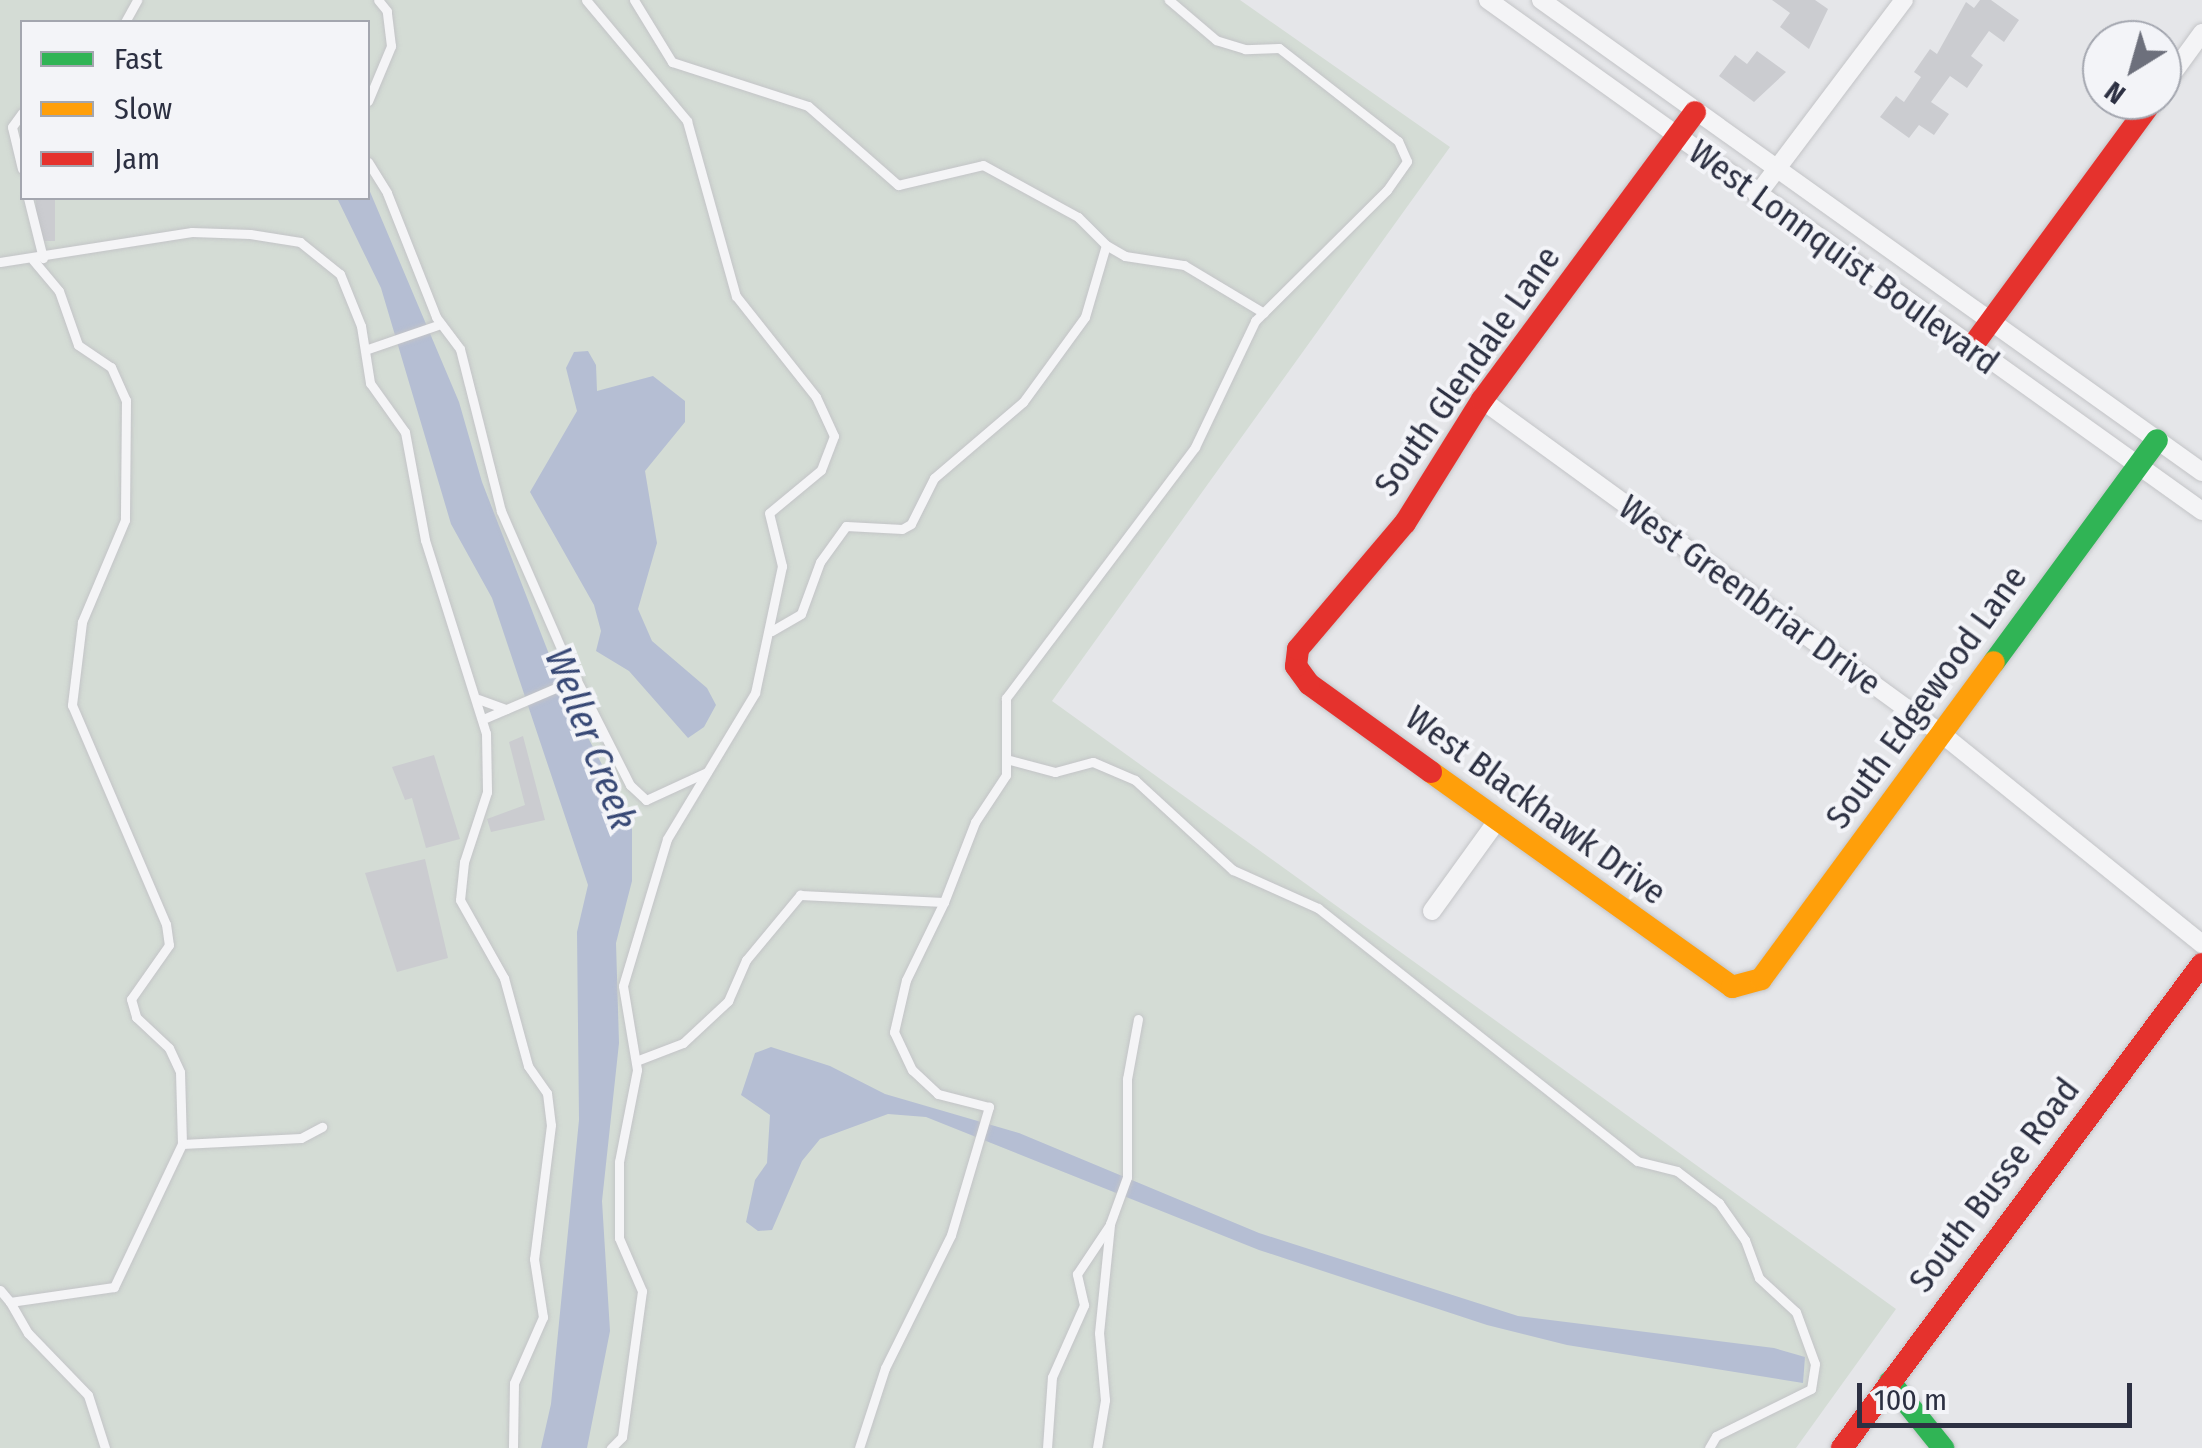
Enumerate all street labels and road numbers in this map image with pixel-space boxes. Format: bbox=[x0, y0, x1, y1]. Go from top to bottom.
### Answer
street label: West Lonnquist Boulevard bbox=[1681, 131, 2007, 383]
street label: South Glendale Lane bbox=[1365, 238, 1569, 504]
street label: West Greenbriar Drive bbox=[1611, 486, 1889, 704]
street label: South Edgewood Lane bbox=[1817, 557, 2035, 837]
street label: West Blackhawk Drive bbox=[1398, 696, 1674, 914]
street label: South Busse Road bbox=[1900, 1070, 2088, 1300]

